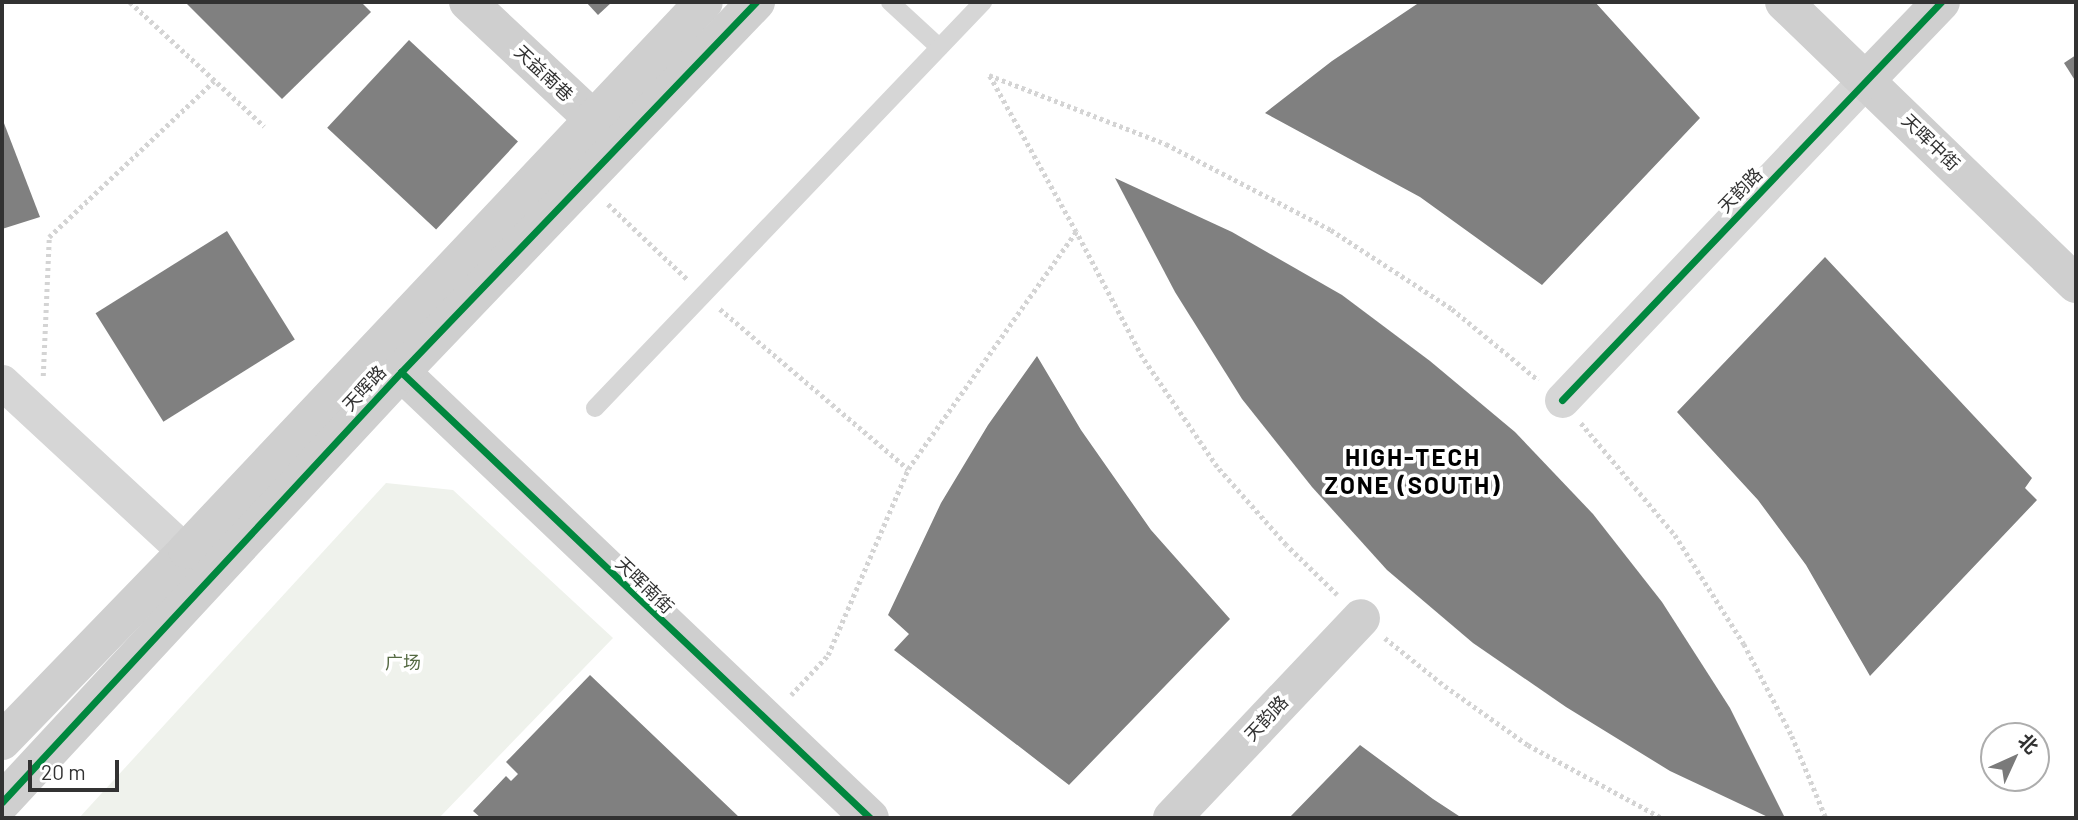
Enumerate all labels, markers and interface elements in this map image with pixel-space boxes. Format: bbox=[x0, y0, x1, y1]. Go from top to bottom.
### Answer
street label: 天益南巷 bbox=[510, 41, 578, 105]
street label: 天晖中街 bbox=[1898, 109, 1964, 175]
street label: 天韵路 bbox=[1713, 163, 1767, 217]
street label: 天晖路 bbox=[338, 361, 390, 415]
district label: HIGH-TECH ZONE (SOUTH) bbox=[1326, 443, 1500, 499]
street label: 天晖南街 bbox=[612, 552, 678, 618]
park label: 广场 bbox=[385, 651, 421, 673]
street label: 天韵路 bbox=[1240, 691, 1292, 745]
north arrow bbox=[1980, 722, 2050, 792]
text: 北 bbox=[2014, 728, 2044, 758]
scale bar bbox=[32, 746, 122, 790]
text: 20 m bbox=[41, 759, 86, 784]

